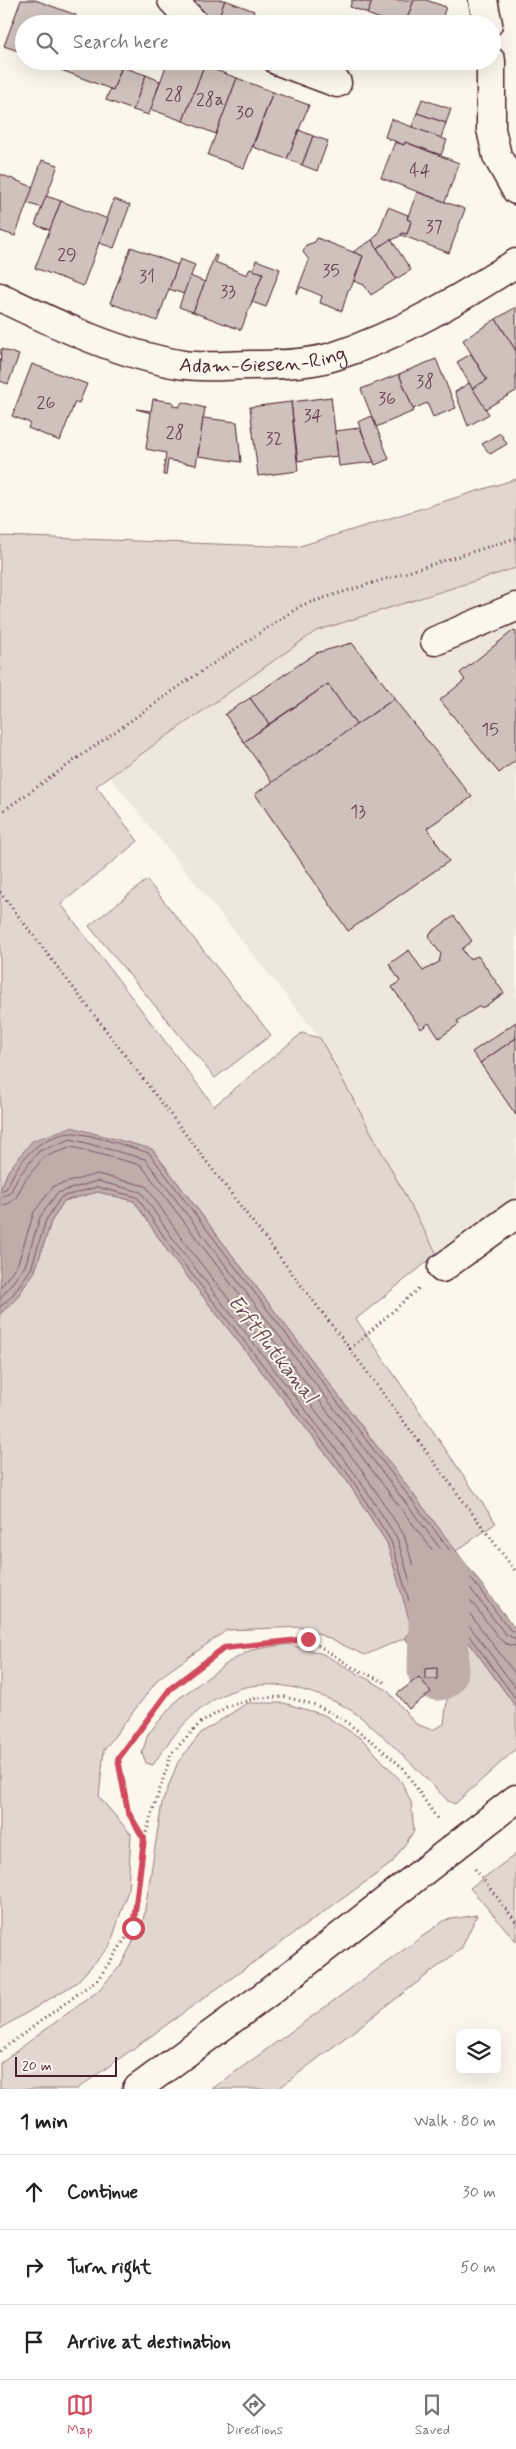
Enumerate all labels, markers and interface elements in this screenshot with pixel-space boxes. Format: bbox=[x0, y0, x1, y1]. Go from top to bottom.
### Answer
search box bbox=[15, 15, 501, 70]
icon: search bbox=[33, 29, 61, 57]
text: Search here bbox=[73, 30, 169, 55]
house number: 28 bbox=[165, 83, 183, 107]
house number: 28a bbox=[196, 88, 224, 112]
house number: 30 bbox=[236, 101, 254, 125]
house number: 44 bbox=[409, 159, 431, 183]
house number: 37 bbox=[425, 215, 443, 239]
house number: 29 bbox=[57, 243, 77, 267]
house number: 35 bbox=[322, 259, 340, 283]
house number: 31 bbox=[139, 265, 155, 289]
house number: 33 bbox=[220, 280, 236, 304]
street label: Adam-Giesen-Ring bbox=[178, 340, 350, 380]
house number: 38 bbox=[416, 370, 434, 394]
house number: 36 bbox=[378, 387, 396, 411]
house number: 26 bbox=[37, 391, 55, 415]
house number: 34 bbox=[303, 404, 323, 428]
house number: 28 bbox=[166, 421, 184, 445]
house number: 32 bbox=[265, 427, 283, 451]
house number: 15 bbox=[481, 718, 499, 742]
house number: 13 bbox=[350, 800, 366, 824]
water label: Erftflutkanal bbox=[221, 1289, 324, 1410]
route end bbox=[297, 1628, 320, 1651]
route start bbox=[122, 1917, 145, 1940]
map controls bbox=[456, 2029, 501, 2074]
button: layers bbox=[456, 2029, 501, 2074]
scale bar bbox=[15, 2054, 118, 2077]
text: 20 m bbox=[22, 2057, 52, 2075]
text: 1 min bbox=[20, 2108, 68, 2136]
text: Walk · 80 m bbox=[414, 2111, 496, 2132]
icon: ahead bbox=[20, 2178, 48, 2206]
text: Continue bbox=[67, 2180, 138, 2205]
text: 30 m bbox=[463, 2182, 496, 2203]
icon: right bbox=[20, 2253, 48, 2281]
text: Turn right bbox=[67, 2255, 151, 2280]
text: 50 m bbox=[460, 2257, 496, 2278]
icon: arrive bbox=[20, 2328, 48, 2356]
text: Arrive at destination bbox=[67, 2330, 231, 2355]
tab: Map bbox=[66, 2391, 94, 2439]
tab: Directions bbox=[226, 2391, 283, 2439]
tab: Saved bbox=[415, 2391, 450, 2439]

